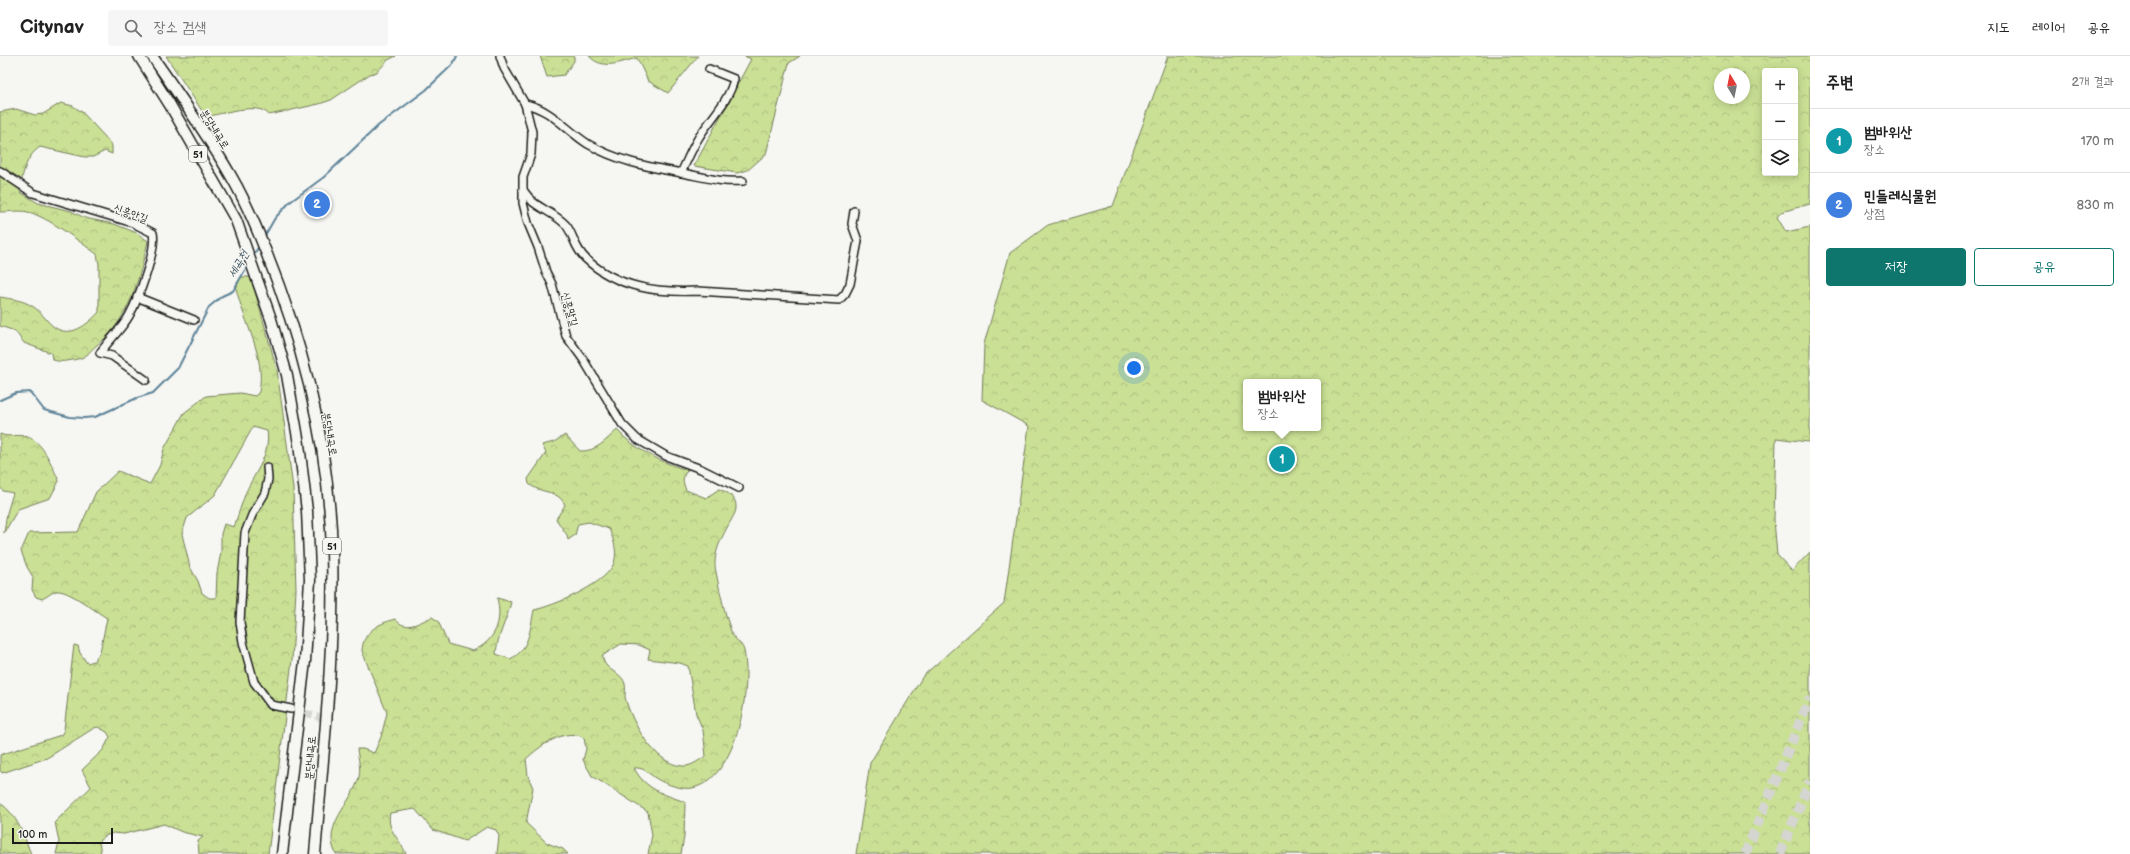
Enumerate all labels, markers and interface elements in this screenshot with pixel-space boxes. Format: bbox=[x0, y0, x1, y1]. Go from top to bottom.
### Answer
search box bbox=[108, 10, 388, 46]
text: Citynav bbox=[20, 16, 84, 39]
icon: search bbox=[122, 17, 144, 39]
text: 장소 검색 bbox=[154, 18, 206, 37]
text: 지도 bbox=[1987, 19, 2010, 36]
text: 레이어 bbox=[2032, 19, 2065, 36]
text: 공유 bbox=[2087, 19, 2110, 36]
north arrow bbox=[1714, 68, 1750, 104]
map controls bbox=[1762, 68, 1798, 176]
button: + bbox=[1762, 68, 1798, 104]
text: 주변 bbox=[1826, 73, 1853, 93]
text: 2개 결과 bbox=[2071, 74, 2114, 90]
button: − bbox=[1762, 104, 1798, 140]
street label: 분당내곡로 bbox=[197, 107, 232, 152]
text: 범바위산 bbox=[1864, 123, 1912, 142]
text: 1 bbox=[1836, 133, 1842, 149]
text: 170 m bbox=[2081, 133, 2114, 149]
button: layers bbox=[1762, 140, 1798, 176]
text: 장소 bbox=[1864, 142, 1885, 158]
road number: 51 bbox=[189, 146, 207, 162]
text: 민들레식물원 bbox=[1864, 187, 1936, 206]
pin: 2 bbox=[304, 189, 330, 219]
text: 2 bbox=[1835, 197, 1843, 213]
text: 830 m bbox=[2077, 197, 2114, 213]
street label: 신흥안길 bbox=[112, 201, 150, 226]
text: 상점 bbox=[1864, 206, 1885, 222]
water label: 세곡천 bbox=[225, 247, 253, 281]
button: 저장 bbox=[1826, 248, 1966, 286]
button: 공유 bbox=[1974, 248, 2114, 286]
street label: 신흥말길 bbox=[559, 290, 580, 328]
your location bbox=[1124, 358, 1144, 378]
popup bbox=[1243, 379, 1321, 431]
text: 범바위산 bbox=[1258, 387, 1306, 406]
text: 장소 bbox=[1258, 406, 1279, 422]
street label: 분당내곡로 bbox=[319, 411, 340, 457]
pin: 1 bbox=[1269, 444, 1295, 474]
road number: 51 bbox=[323, 538, 341, 554]
street label: 분당내곡로 bbox=[302, 735, 319, 781]
scale bar bbox=[12, 826, 113, 845]
text: 100 m bbox=[18, 828, 47, 841]

